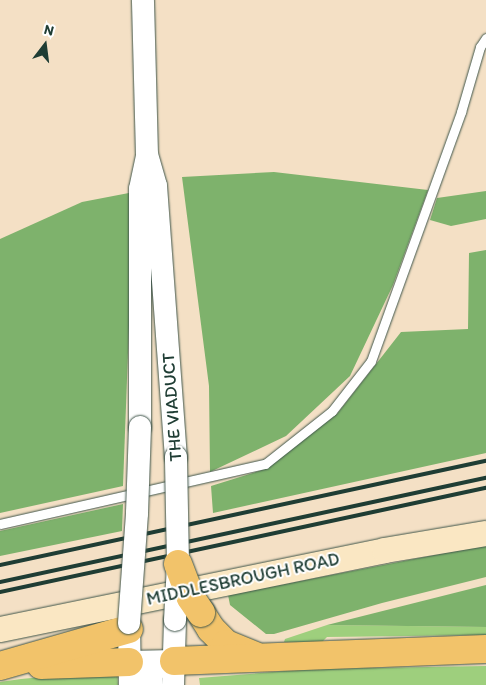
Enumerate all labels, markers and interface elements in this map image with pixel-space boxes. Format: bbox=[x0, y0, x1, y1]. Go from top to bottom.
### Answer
north arrow bbox=[20, 20, 70, 70]
text: N bbox=[42, 21, 56, 39]
street label: THE VIADUCT bbox=[157, 351, 187, 463]
street label: MIDDLESBROUGH ROAD bbox=[145, 548, 341, 610]

